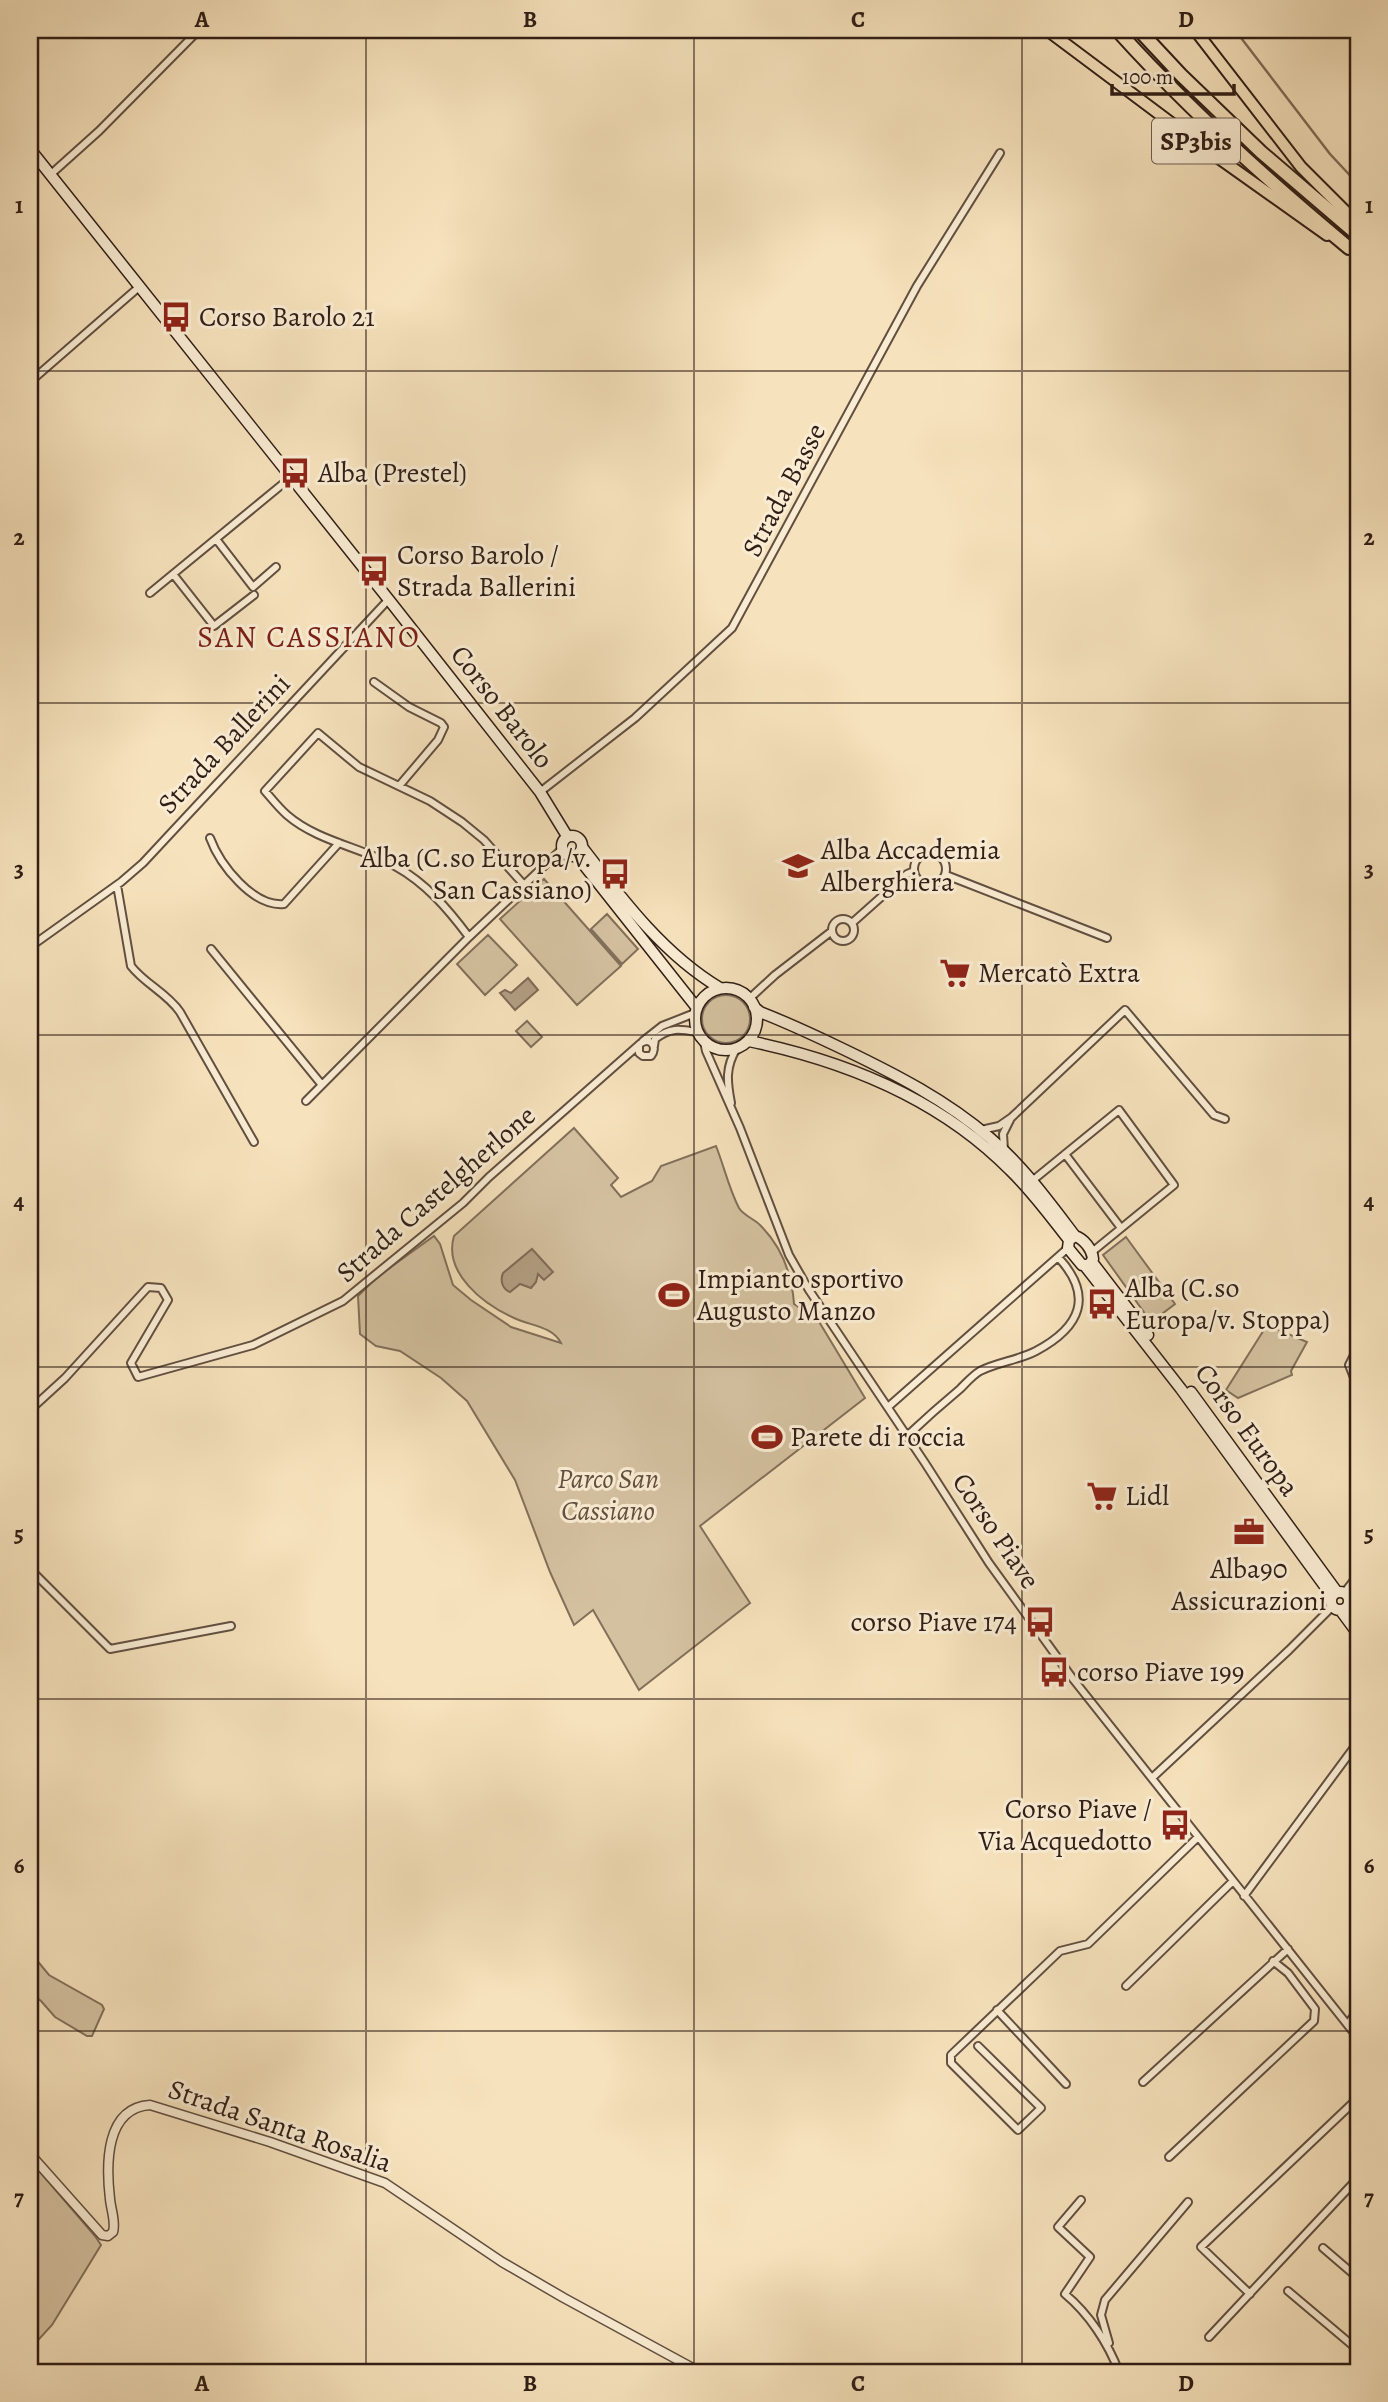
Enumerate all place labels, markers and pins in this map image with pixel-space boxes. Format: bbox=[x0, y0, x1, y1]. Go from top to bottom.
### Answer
place label: Corso Barolo 21 bbox=[199, 298, 375, 336]
bus stop icon: Corso Barolo 21 bbox=[159, 300, 193, 334]
place label: Alba (Prestel) bbox=[317, 454, 467, 492]
bus stop icon: Alba (Prestel) bbox=[278, 456, 312, 490]
place label: Corso Barolo / Strada Ballerini bbox=[397, 536, 576, 606]
bus stop icon: Corso Barolo / Strada Ballerini bbox=[357, 554, 391, 588]
place label: Alba Accademia Alberghiera bbox=[820, 831, 1000, 901]
place label: Alba (C.so Europa/v. San Cassiano) bbox=[359, 839, 592, 909]
school or university icon: Alba Accademia Alberghiera bbox=[781, 849, 815, 883]
bus stop icon: Alba (C.so Europa/v. San Cassiano) bbox=[598, 857, 632, 891]
place label: Mercatò Extra bbox=[978, 954, 1140, 992]
supermarket icon: Mercatò Extra bbox=[938, 956, 972, 990]
place label: Impianto sportivo Augusto Manzo bbox=[696, 1260, 904, 1330]
place label: Alba (C.so Europa/v. Stoppa) bbox=[1124, 1269, 1330, 1339]
sports icon: Impianto sportivo Augusto Manzo bbox=[657, 1278, 691, 1312]
bus stop icon: Alba (C.so Europa/v. Stoppa) bbox=[1085, 1287, 1119, 1321]
place label: Parete di roccia bbox=[790, 1418, 965, 1456]
sports icon: Parete di roccia bbox=[750, 1420, 784, 1454]
place label: Lidl bbox=[1125, 1477, 1169, 1515]
supermarket icon: Lidl bbox=[1085, 1479, 1119, 1513]
office icon: Alba90 Assicurazioni bbox=[1232, 1515, 1266, 1549]
place label: Alba90 Assicurazioni bbox=[1170, 1550, 1327, 1620]
place label: corso Piave 174 bbox=[850, 1603, 1017, 1641]
bus stop icon: corso Piave 174 bbox=[1023, 1605, 1057, 1639]
place label: corso Piave 199 bbox=[1077, 1653, 1245, 1691]
bus stop icon: corso Piave 199 bbox=[1037, 1655, 1071, 1689]
place label: Corso Piave / Via Acquedotto bbox=[978, 1790, 1152, 1860]
bus stop icon: Corso Piave / Via Acquedotto bbox=[1158, 1808, 1192, 1842]

